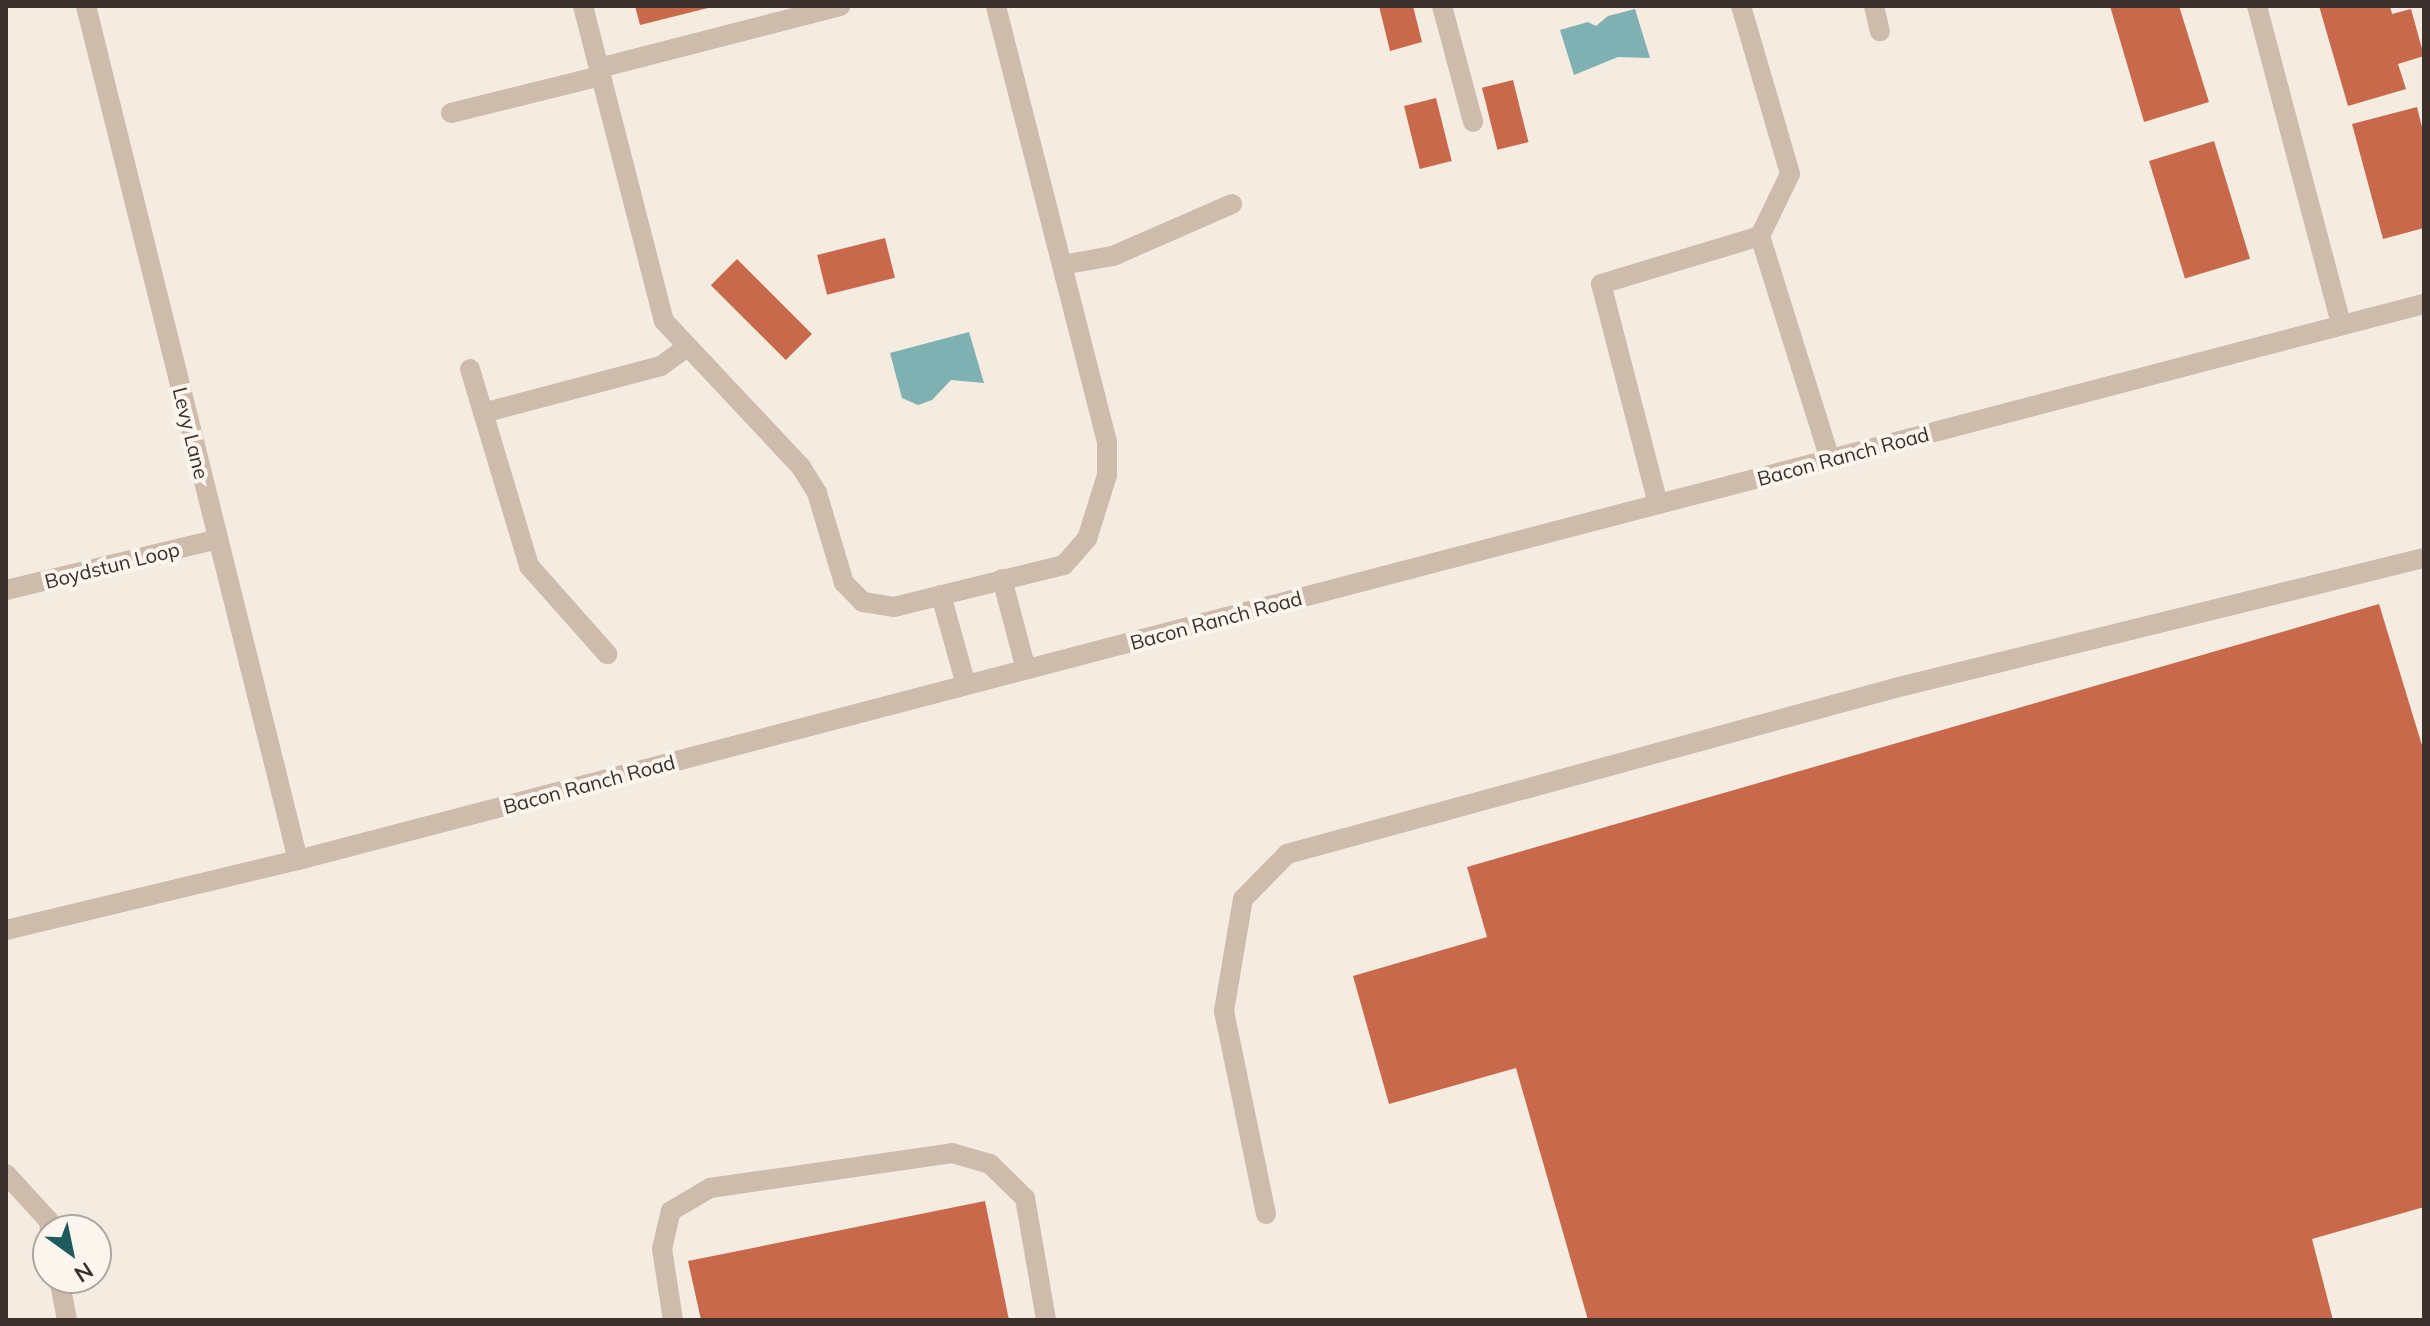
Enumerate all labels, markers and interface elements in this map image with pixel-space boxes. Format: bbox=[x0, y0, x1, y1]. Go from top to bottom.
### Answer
street label: Levy Lane bbox=[168, 385, 214, 481]
street label: Bacon Ranch Road bbox=[1754, 421, 1932, 491]
street label: Boydstun Loop bbox=[42, 537, 182, 593]
street label: Bacon Ranch Road bbox=[1127, 585, 1305, 655]
street label: Bacon Ranch Road bbox=[500, 749, 678, 819]
north arrow bbox=[32, 1214, 112, 1294]
text: N bbox=[69, 1256, 99, 1289]

